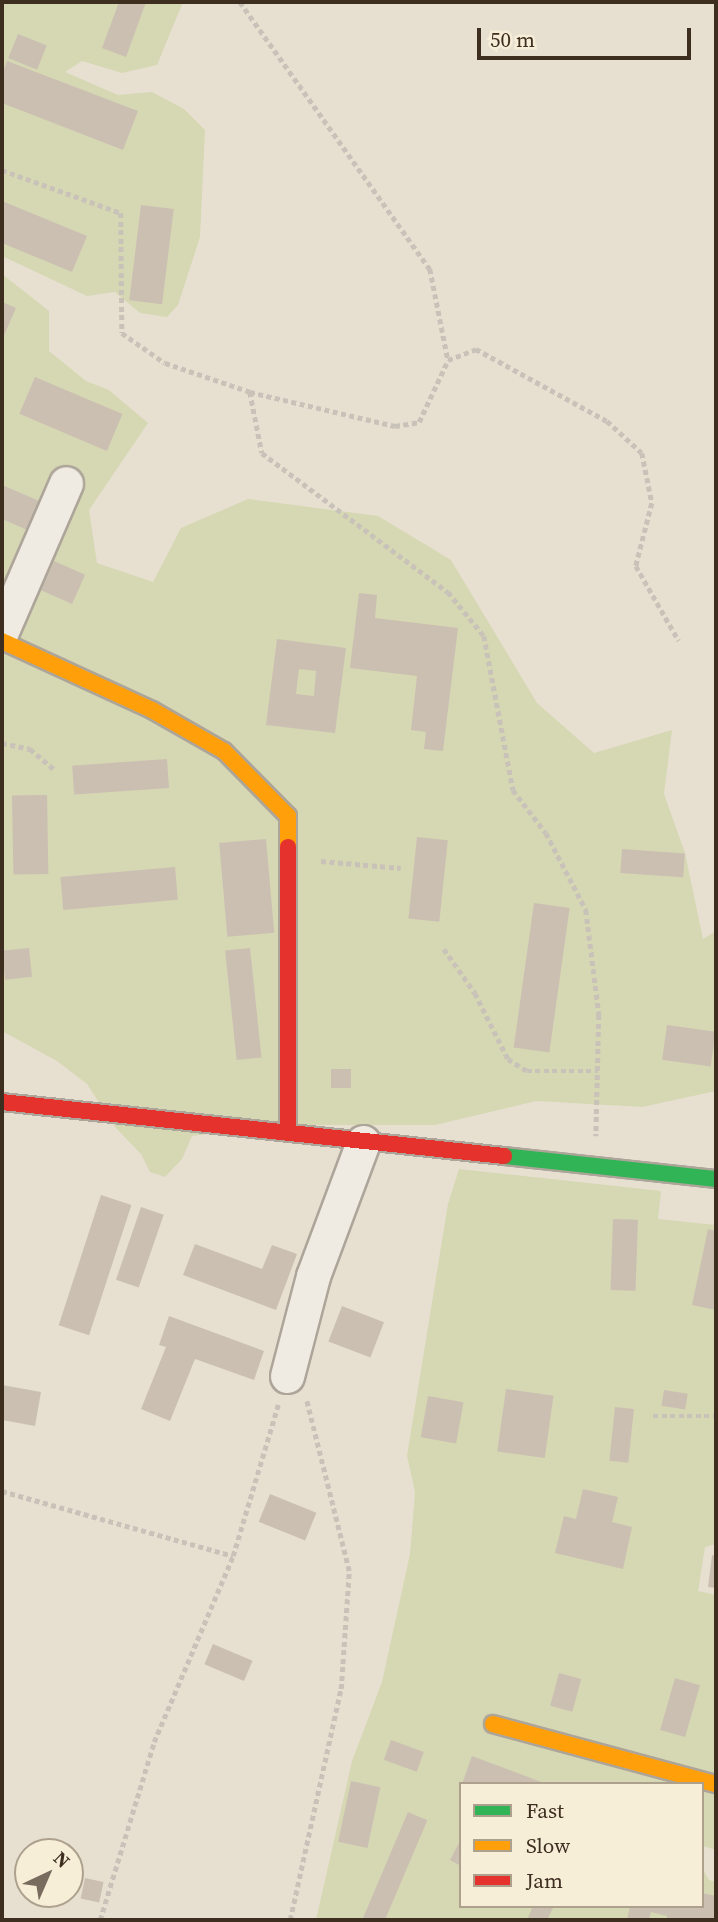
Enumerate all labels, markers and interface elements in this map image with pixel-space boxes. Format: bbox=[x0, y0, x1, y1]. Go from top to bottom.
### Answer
scale bar bbox=[480, 14, 694, 58]
text: 50 m bbox=[490, 25, 535, 54]
legend bbox=[459, 1782, 704, 1908]
text: Fast bbox=[526, 1796, 564, 1825]
text: Slow bbox=[526, 1831, 570, 1860]
north arrow bbox=[14, 1838, 84, 1908]
text: N bbox=[48, 1845, 76, 1873]
text: Jam bbox=[526, 1866, 563, 1895]

